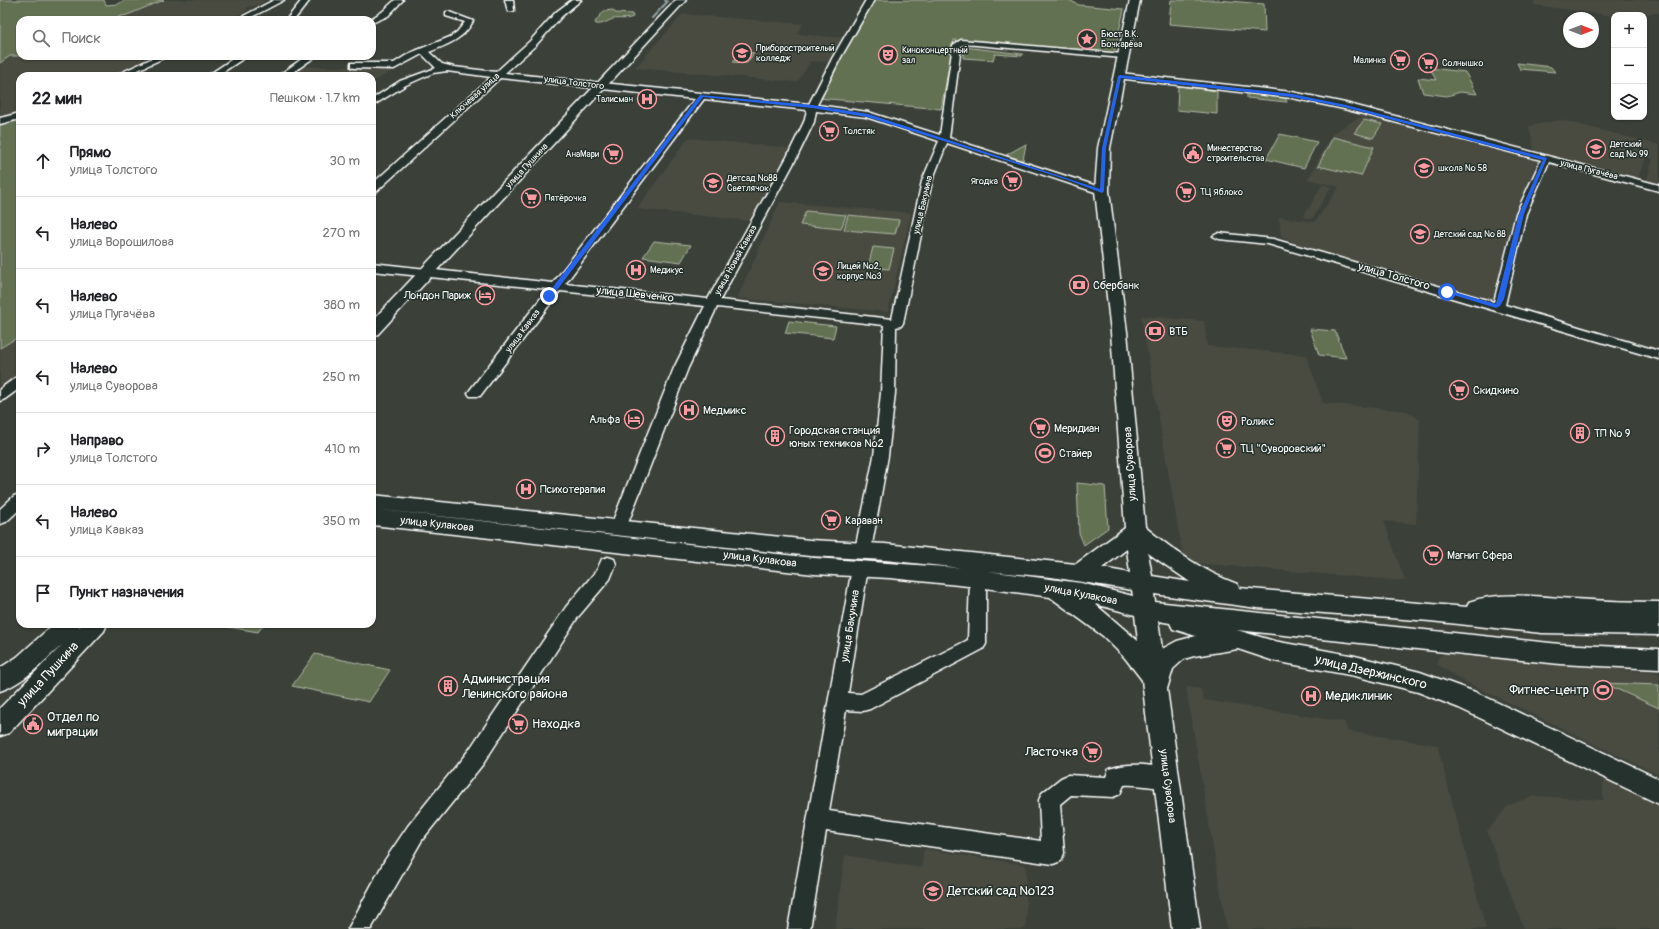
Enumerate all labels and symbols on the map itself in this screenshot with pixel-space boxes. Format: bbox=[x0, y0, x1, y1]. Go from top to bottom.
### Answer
north arrow bbox=[1563, 12, 1599, 48]
place icon: Бюст В.К. Бочкарёва bbox=[1076, 28, 1098, 50]
place label: Бюст В.К. Бочкарёва bbox=[1101, 29, 1142, 50]
school or university icon: Приборостроителый колледж bbox=[731, 42, 753, 64]
place label: Приборостроителый колледж bbox=[756, 43, 835, 64]
theatre icon: Киноконцертный зал bbox=[877, 44, 899, 66]
place label: Киноконцертный зал bbox=[902, 45, 968, 66]
supermarket icon: Малинка bbox=[1389, 49, 1411, 71]
supermarket icon: Солнышко bbox=[1417, 52, 1439, 74]
place label: Малинка bbox=[1353, 55, 1386, 66]
place label: Солнышко bbox=[1442, 58, 1483, 69]
street label: Ключевая улица bbox=[448, 71, 502, 121]
street label: улица Толстого bbox=[542, 74, 605, 92]
hospital icon: Талисман bbox=[636, 88, 658, 110]
place label: Талисман bbox=[596, 94, 633, 105]
supermarket icon: Толстяк bbox=[818, 120, 840, 142]
place label: Толстяк bbox=[843, 126, 876, 137]
school or university icon: Детский сад № 99 bbox=[1585, 138, 1607, 160]
place label: Детский сад № 99 bbox=[1609, 139, 1649, 160]
street label: улица Пушкина bbox=[503, 141, 551, 191]
public building icon: Минестерство строительства bbox=[1182, 142, 1204, 164]
supermarket icon: АнаМари bbox=[602, 143, 624, 165]
place label: Минестерство строительства bbox=[1207, 143, 1264, 164]
place label: АнаМари bbox=[566, 149, 599, 160]
school or university icon: школа № 58 bbox=[1413, 157, 1435, 179]
street label: улица Пугачёва bbox=[1558, 157, 1619, 182]
place label: школа № 58 bbox=[1438, 163, 1487, 174]
supermarket icon: Ягодка bbox=[1001, 170, 1023, 192]
school or university icon: Детсад №88 Светлячок bbox=[702, 172, 724, 194]
place label: Детсад №88 Светлячок bbox=[726, 173, 778, 194]
street label: улица Бакунина bbox=[911, 175, 935, 236]
place label: Ягодка bbox=[971, 176, 998, 187]
supermarket icon: ТЦ Яблоко bbox=[1175, 181, 1197, 203]
supermarket icon: Пятёрочка bbox=[520, 187, 542, 209]
place label: ТЦ Яблоко bbox=[1200, 187, 1243, 198]
place label: Пятёрочка bbox=[545, 193, 586, 204]
street label: улица Новый Кавказ bbox=[712, 223, 760, 298]
school or university icon: Детский сад № 88 bbox=[1409, 223, 1431, 245]
place label: Детский сад № 88 bbox=[1433, 229, 1506, 240]
hospital icon: Медикус bbox=[625, 259, 647, 281]
street label: улица Толстого bbox=[1356, 259, 1431, 292]
school or university icon: Лицей №2, корпус №3 bbox=[812, 260, 834, 282]
place label: Лицей №2, корпус №3 bbox=[836, 261, 882, 282]
place label: Медикус bbox=[650, 265, 684, 276]
bank icon: Сбербанк bbox=[1068, 274, 1090, 296]
place label: Сбербанк bbox=[1093, 279, 1140, 292]
street label: улица Шевченко bbox=[595, 283, 674, 305]
route start bbox=[1438, 283, 1456, 301]
hotel icon: Лондон Париж bbox=[474, 284, 496, 306]
route end bbox=[540, 287, 558, 305]
place label: Лондон Париж bbox=[403, 289, 471, 302]
street label: улица Кавказ bbox=[503, 307, 543, 356]
bank icon: ВТБ bbox=[1144, 320, 1166, 342]
place label: ВТБ bbox=[1169, 325, 1188, 338]
supermarket icon: Скидкино bbox=[1448, 379, 1470, 401]
place label: Скидкино bbox=[1473, 384, 1519, 397]
hospital icon: Медмикс bbox=[678, 399, 700, 421]
place label: Медмикс bbox=[703, 404, 747, 417]
hotel icon: Альфа bbox=[623, 408, 645, 430]
theatre icon: Роликс bbox=[1216, 410, 1238, 432]
place label: Альфа bbox=[589, 413, 620, 426]
place label: Роликс bbox=[1241, 415, 1275, 428]
supermarket icon: Меридиан bbox=[1029, 417, 1051, 439]
place label: Меридиан bbox=[1054, 422, 1100, 435]
building icon: ТП № 9 bbox=[1569, 422, 1591, 444]
place label: Городская станция юных техников №2 bbox=[789, 424, 884, 450]
building icon: Городская станция юных техников №2 bbox=[764, 425, 786, 447]
street label: улица Суворова bbox=[1121, 427, 1139, 502]
place label: ТП № 9 bbox=[1594, 427, 1631, 440]
supermarket icon: ТЦ "Суворовский" bbox=[1215, 437, 1237, 459]
sports icon: Стайер bbox=[1034, 442, 1056, 464]
place label: ТЦ "Суворовский" bbox=[1240, 442, 1326, 455]
place label: Стайер bbox=[1059, 447, 1092, 460]
hospital icon: Психотерапия bbox=[515, 478, 537, 500]
place label: Психотерапия bbox=[540, 483, 605, 496]
supermarket icon: Караван bbox=[820, 509, 842, 531]
street label: улица Кулакова bbox=[399, 514, 474, 534]
place label: Караван bbox=[845, 514, 883, 527]
supermarket icon: Магнит Сфера bbox=[1422, 544, 1444, 566]
street label: улица Кулакова bbox=[722, 548, 797, 570]
place label: Магнит Сфера bbox=[1447, 549, 1512, 562]
street label: улица Кулакова bbox=[1043, 580, 1118, 607]
street label: улица Бакунина bbox=[838, 589, 862, 664]
street label: улица Пушкина bbox=[13, 638, 82, 710]
street label: улица Дзержинского bbox=[1313, 651, 1428, 693]
place label: Администрация Ленинского района bbox=[461, 671, 567, 702]
building icon: Администрация Ленинского района bbox=[437, 675, 459, 697]
sports icon: Фитнес-центр bbox=[1592, 679, 1614, 701]
place label: Фитнес-центр bbox=[1509, 682, 1589, 698]
hospital icon: Медиклиник bbox=[1300, 685, 1322, 707]
place label: Медиклиник bbox=[1325, 688, 1393, 704]
place label: Отдел по миграции bbox=[47, 709, 99, 740]
public building icon: Отдел по миграции bbox=[22, 713, 44, 735]
supermarket icon: Находка bbox=[507, 713, 529, 735]
place label: Находка bbox=[532, 716, 580, 732]
supermarket icon: Ласточка bbox=[1081, 741, 1103, 763]
place label: Ласточка bbox=[1024, 744, 1078, 760]
street label: улица Суворова bbox=[1157, 747, 1179, 824]
school or university icon: Детский сад №123 bbox=[922, 880, 944, 902]
place label: Детский сад №123 bbox=[946, 883, 1054, 899]

